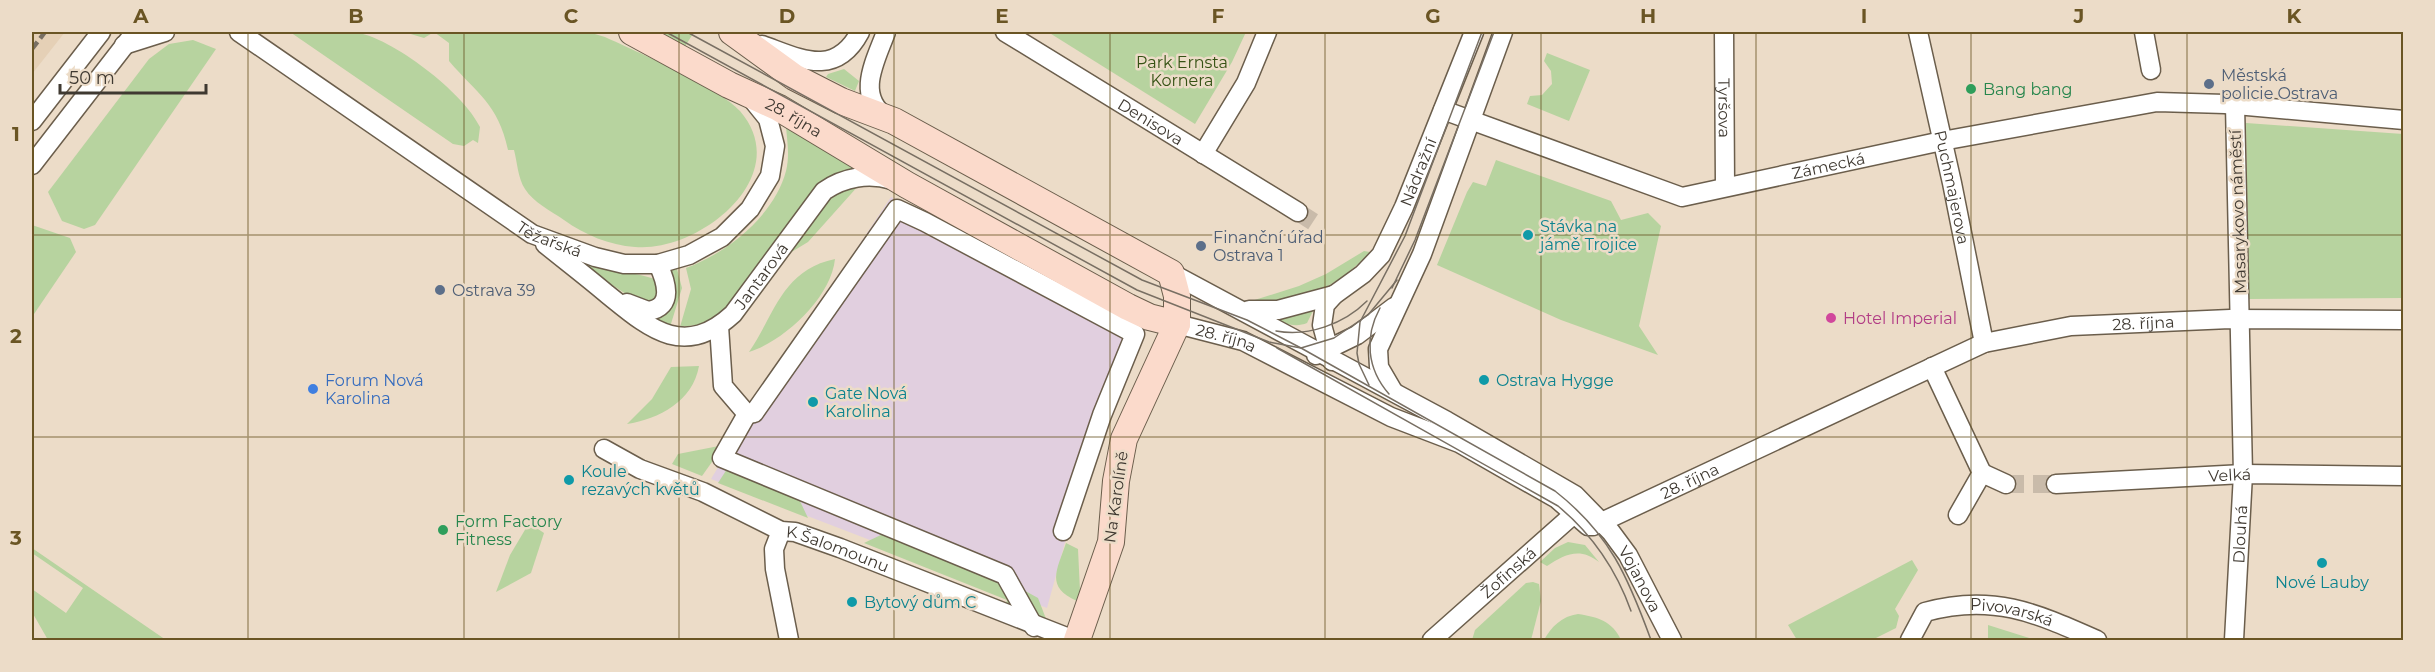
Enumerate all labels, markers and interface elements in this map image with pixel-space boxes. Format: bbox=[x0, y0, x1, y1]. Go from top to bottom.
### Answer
text: A bbox=[132, 4, 149, 28]
text: B bbox=[348, 4, 364, 28]
text: C bbox=[564, 4, 579, 28]
text: D bbox=[779, 4, 795, 28]
text: E bbox=[995, 4, 1009, 28]
text: F bbox=[1212, 4, 1225, 28]
text: G bbox=[1425, 4, 1441, 28]
text: H bbox=[1640, 4, 1656, 28]
text: I bbox=[1861, 4, 1867, 28]
text: J bbox=[2073, 4, 2084, 28]
text: K bbox=[2287, 4, 2303, 28]
park label: Park Ernsta Kornera bbox=[1136, 53, 1228, 90]
scale bar bbox=[60, 57, 206, 95]
place label: Městská policie Ostrava bbox=[2221, 66, 2338, 103]
text: 50 m bbox=[69, 67, 115, 89]
marker: Městská policie Ostrava bbox=[2202, 77, 2216, 91]
street label: Tyršova bbox=[1715, 78, 1734, 138]
place label: Bang bang bbox=[1983, 80, 2072, 99]
marker: Bang bang bbox=[1964, 82, 1978, 96]
street label: 28. října bbox=[763, 94, 826, 141]
street label: Denisova bbox=[1114, 94, 1187, 149]
text: 1 bbox=[12, 122, 20, 146]
street label: Puchmajerova bbox=[1931, 128, 1974, 246]
street label: Masarykovo náměstí bbox=[2226, 129, 2250, 294]
street label: Nádražní bbox=[1396, 134, 1440, 209]
street label: Zámecká bbox=[1790, 148, 1867, 183]
street label: Těžařská bbox=[513, 217, 585, 261]
place label: Stávka na jámě Trojice bbox=[1538, 217, 1637, 254]
place label: Finanční úřad Ostrava 1 bbox=[1213, 228, 1324, 265]
marker: Stávka na jámě Trojice bbox=[1521, 228, 1535, 242]
street label: Jantarová bbox=[730, 239, 792, 314]
marker: Finanční úřad Ostrava 1 bbox=[1194, 239, 1208, 253]
place label: Ostrava 39 bbox=[452, 281, 536, 300]
marker: Ostrava 39 bbox=[433, 283, 447, 297]
place label: Hotel Imperial bbox=[1843, 309, 1957, 328]
marker: Hotel Imperial bbox=[1824, 311, 1838, 325]
street label: 28. října bbox=[2112, 312, 2175, 334]
street label: 28. října bbox=[1194, 320, 1260, 356]
text: 2 bbox=[10, 324, 22, 348]
place label: Forum Nová Karolina bbox=[325, 371, 424, 408]
place label: Ostrava Hygge bbox=[1496, 371, 1614, 390]
marker: Ostrava Hygge bbox=[1477, 373, 1491, 387]
marker: Forum Nová Karolina bbox=[306, 382, 320, 396]
place label: Gate Nová Karolina bbox=[825, 384, 907, 421]
marker: Gate Nová Karolina bbox=[806, 395, 820, 409]
street label: Na Karolíně bbox=[1100, 450, 1132, 544]
street label: 28. října bbox=[1657, 459, 1722, 503]
place label: Koule rezavých květů bbox=[581, 462, 700, 499]
street label: Velká bbox=[2208, 464, 2251, 485]
marker: Koule rezavých květů bbox=[562, 473, 576, 487]
street label: Dlouhá bbox=[2229, 504, 2251, 564]
place label: Form Factory Fitness bbox=[455, 512, 562, 549]
street label: K Šalomounu bbox=[786, 522, 892, 576]
marker: Form Factory Fitness bbox=[436, 523, 450, 537]
text: 3 bbox=[9, 526, 22, 550]
street label: Vojanova bbox=[1615, 542, 1665, 615]
street label: Žofinská bbox=[1477, 543, 1540, 602]
marker: Nové Lauby bbox=[2315, 556, 2329, 570]
place label: Nové Lauby bbox=[2275, 573, 2369, 592]
place label: Bytový dům C bbox=[864, 593, 976, 612]
marker: Bytový dům C bbox=[845, 595, 859, 609]
street label: Pivovarská bbox=[1970, 595, 2056, 630]

